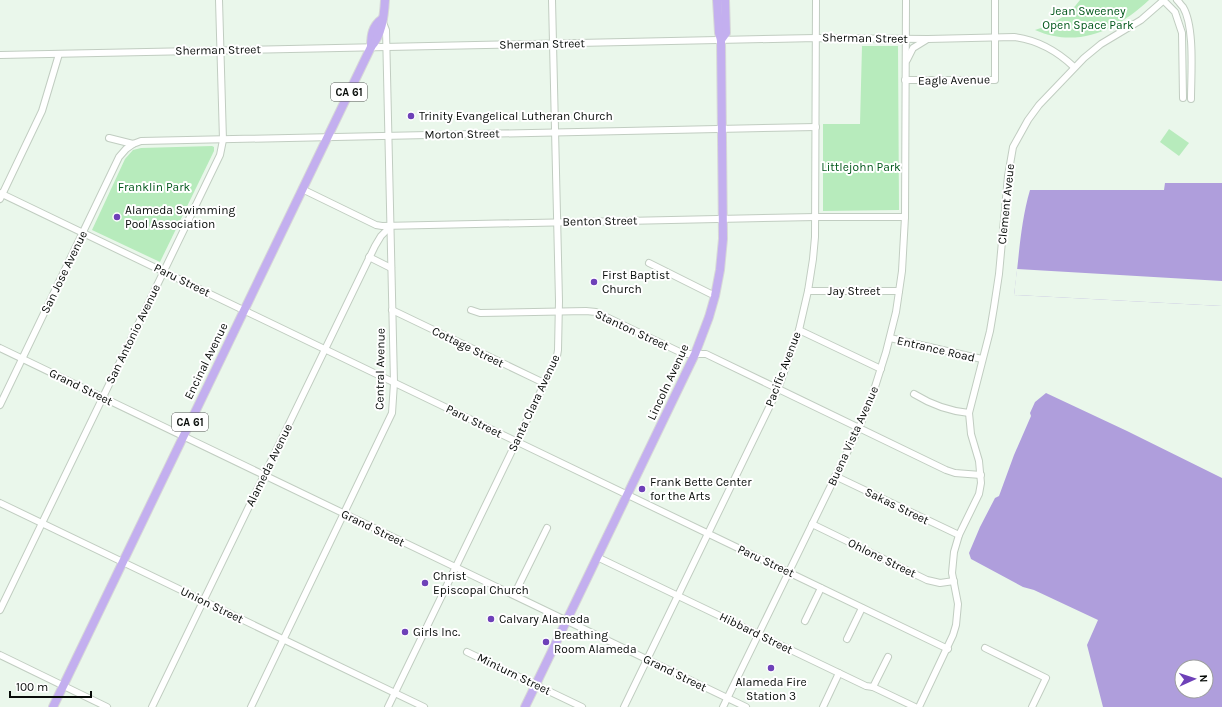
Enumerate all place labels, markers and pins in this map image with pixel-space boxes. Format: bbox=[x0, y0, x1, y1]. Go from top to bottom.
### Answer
place label: Trinity Evangelical Lutheran Church bbox=[419, 109, 613, 123]
marker: Trinity Evangelical Lutheran Church bbox=[406, 111, 416, 121]
place label: Alameda Swimming Pool Association bbox=[125, 203, 236, 231]
marker: Alameda Swimming Pool Association bbox=[112, 212, 122, 222]
place label: First Baptist Church bbox=[602, 268, 670, 296]
marker: First Baptist Church bbox=[589, 277, 599, 287]
place label: Frank Bette Center for the Arts bbox=[650, 475, 752, 503]
marker: Frank Bette Center for the Arts bbox=[637, 484, 647, 494]
place label: Christ Episcopal Church bbox=[433, 569, 529, 597]
marker: Christ Episcopal Church bbox=[420, 578, 430, 588]
place label: Calvary Alameda bbox=[499, 612, 590, 626]
marker: Calvary Alameda bbox=[486, 614, 496, 624]
place label: Girls Inc. bbox=[413, 625, 460, 639]
marker: Girls Inc. bbox=[400, 627, 410, 637]
place label: Breathing Room Alameda bbox=[554, 628, 637, 656]
marker: Breathing Room Alameda bbox=[541, 637, 551, 647]
marker: Alameda Fire Station 3 bbox=[766, 663, 776, 673]
place label: Alameda Fire Station 3 bbox=[735, 675, 807, 703]

